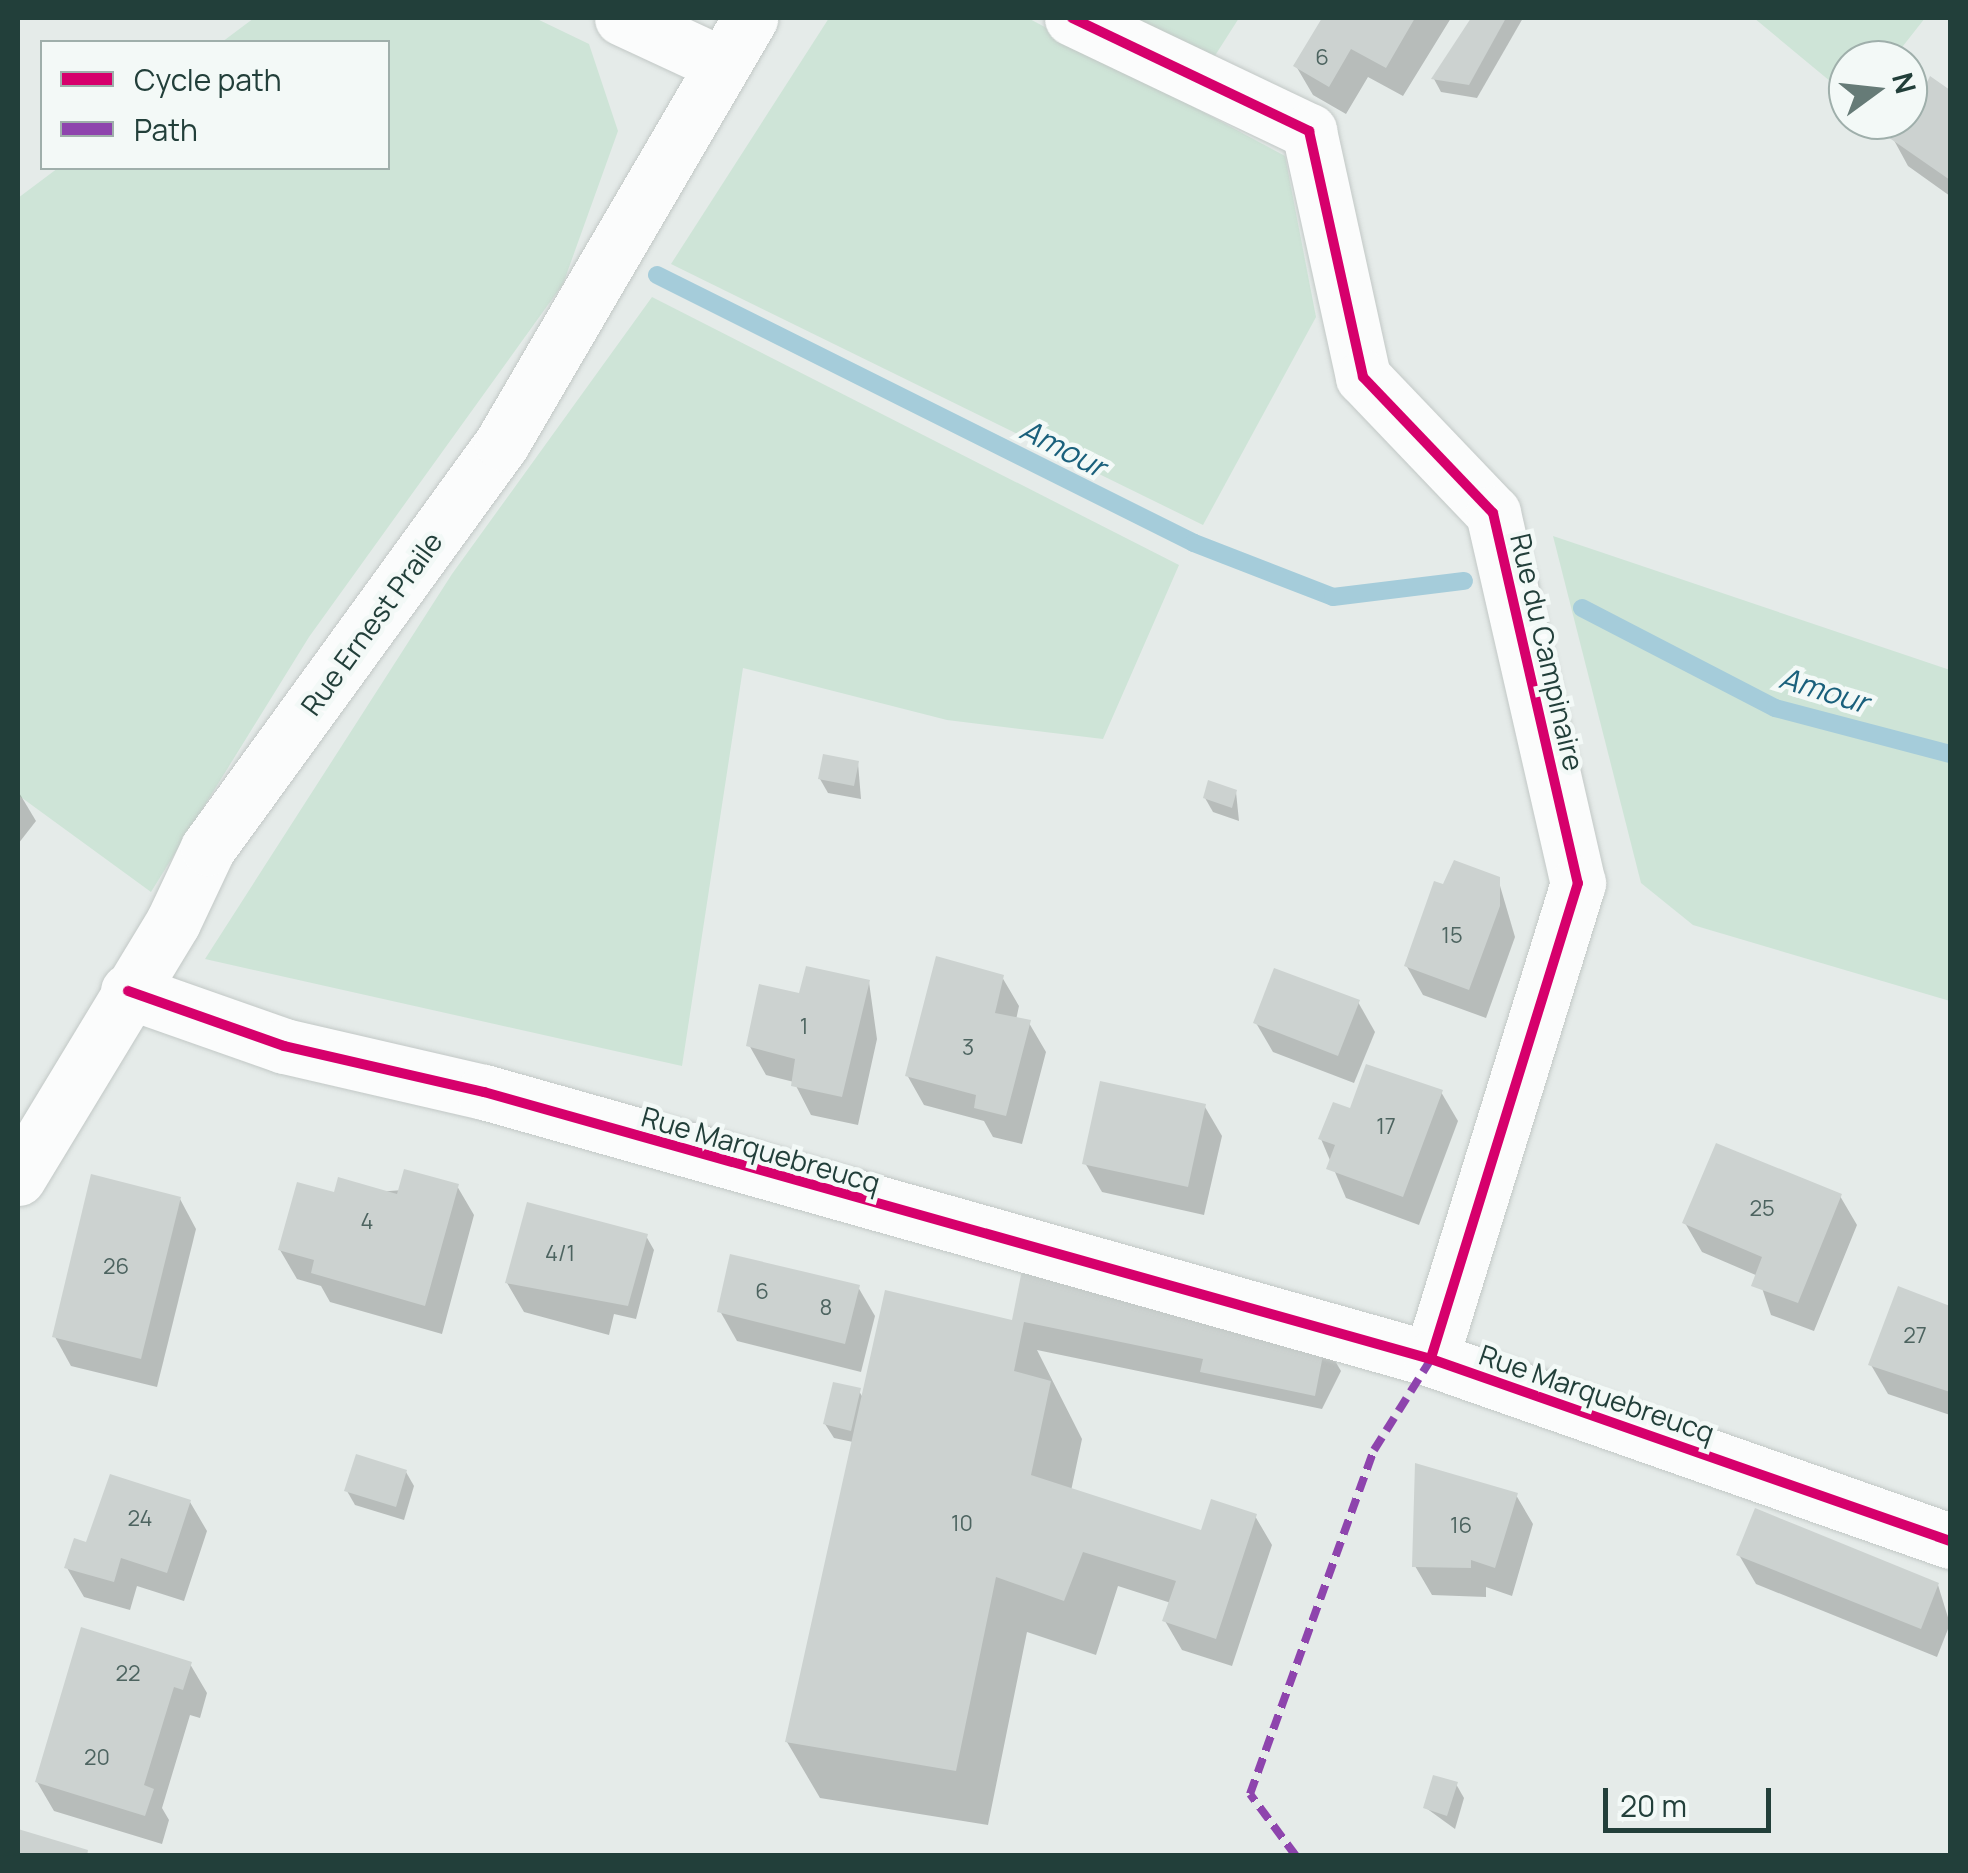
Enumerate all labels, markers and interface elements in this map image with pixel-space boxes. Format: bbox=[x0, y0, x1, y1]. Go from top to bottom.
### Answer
legend bbox=[40, 40, 390, 170]
north arrow bbox=[1828, 40, 1928, 140]
house number: 6 bbox=[1315, 45, 1329, 71]
text: Cycle path bbox=[134, 59, 282, 100]
text: N bbox=[1884, 68, 1926, 97]
text: Path bbox=[134, 109, 198, 150]
water label: Amour bbox=[1014, 411, 1112, 485]
street label: Rue Ernest Praile bbox=[293, 525, 449, 721]
street label: Rue du Campinaire bbox=[1504, 530, 1592, 774]
water label: Amour bbox=[1775, 660, 1873, 720]
house number: 15 bbox=[1441, 923, 1463, 949]
house number: 1 bbox=[800, 1014, 808, 1040]
house number: 3 bbox=[962, 1035, 974, 1061]
street label: Rue Marquebreucq bbox=[638, 1099, 884, 1199]
house number: 17 bbox=[1376, 1114, 1396, 1140]
house number: 25 bbox=[1749, 1196, 1775, 1222]
house number: 4 bbox=[361, 1209, 373, 1235]
house number: 4/1 bbox=[545, 1241, 575, 1267]
house number: 26 bbox=[103, 1254, 129, 1280]
house number: 6 bbox=[755, 1279, 769, 1305]
house number: 8 bbox=[820, 1295, 832, 1321]
house number: 27 bbox=[1903, 1323, 1927, 1349]
street label: Rue Marquebreucq bbox=[1475, 1337, 1719, 1449]
house number: 24 bbox=[127, 1506, 153, 1532]
house number: 10 bbox=[951, 1511, 973, 1537]
house number: 16 bbox=[1450, 1513, 1472, 1539]
house number: 22 bbox=[115, 1661, 141, 1687]
house number: 20 bbox=[84, 1745, 110, 1771]
scale bar bbox=[1608, 1768, 1776, 1830]
text: 20 m bbox=[1620, 1785, 1687, 1826]

